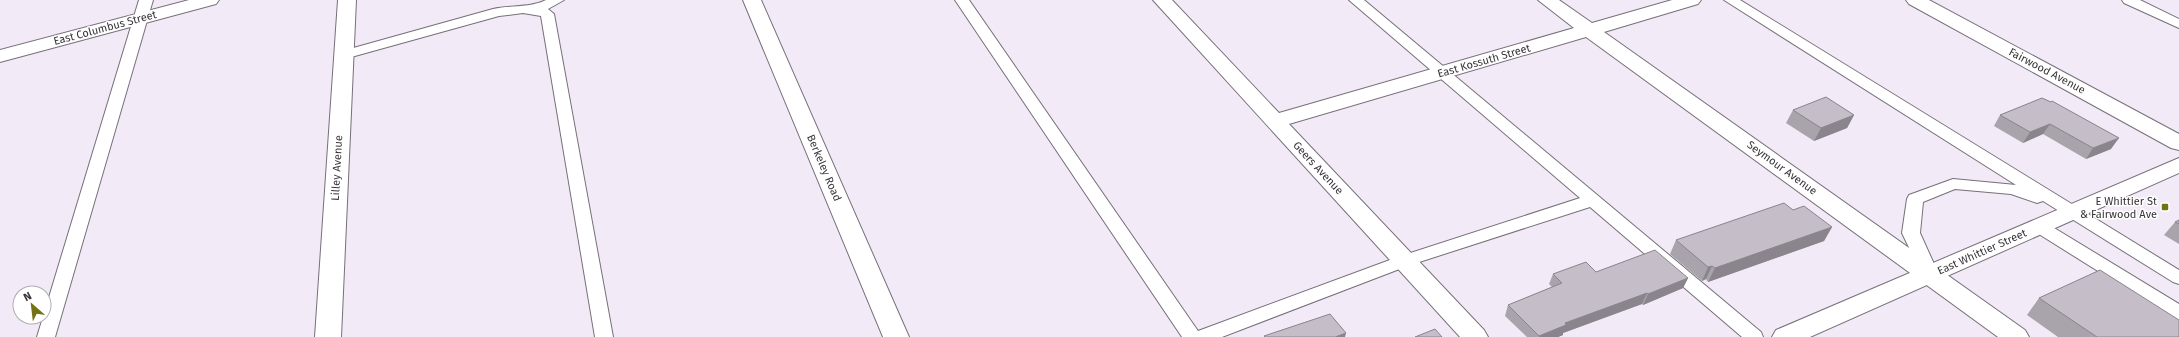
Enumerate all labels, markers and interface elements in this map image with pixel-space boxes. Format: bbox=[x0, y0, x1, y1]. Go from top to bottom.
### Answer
street label: East Columbus Street bbox=[52, 8, 158, 48]
street label: East Kossuth Street bbox=[1436, 41, 1532, 80]
street label: Fairwood Avenue bbox=[2007, 45, 2087, 97]
street label: Berkeley Road bbox=[804, 133, 844, 203]
street label: Lilley Avenue bbox=[329, 135, 345, 201]
street label: Seymour Avenue bbox=[1744, 138, 1820, 198]
street label: Geers Avenue bbox=[1290, 139, 1346, 197]
place label: E Whittier St & Fairwood Ave bbox=[2080, 195, 2157, 221]
marker: E Whittier St & Fairwood Ave bbox=[2160, 202, 2170, 212]
street label: East Whittier Street bbox=[1935, 226, 2029, 278]
north arrow bbox=[12, 285, 52, 325]
text: N bbox=[21, 289, 34, 304]

